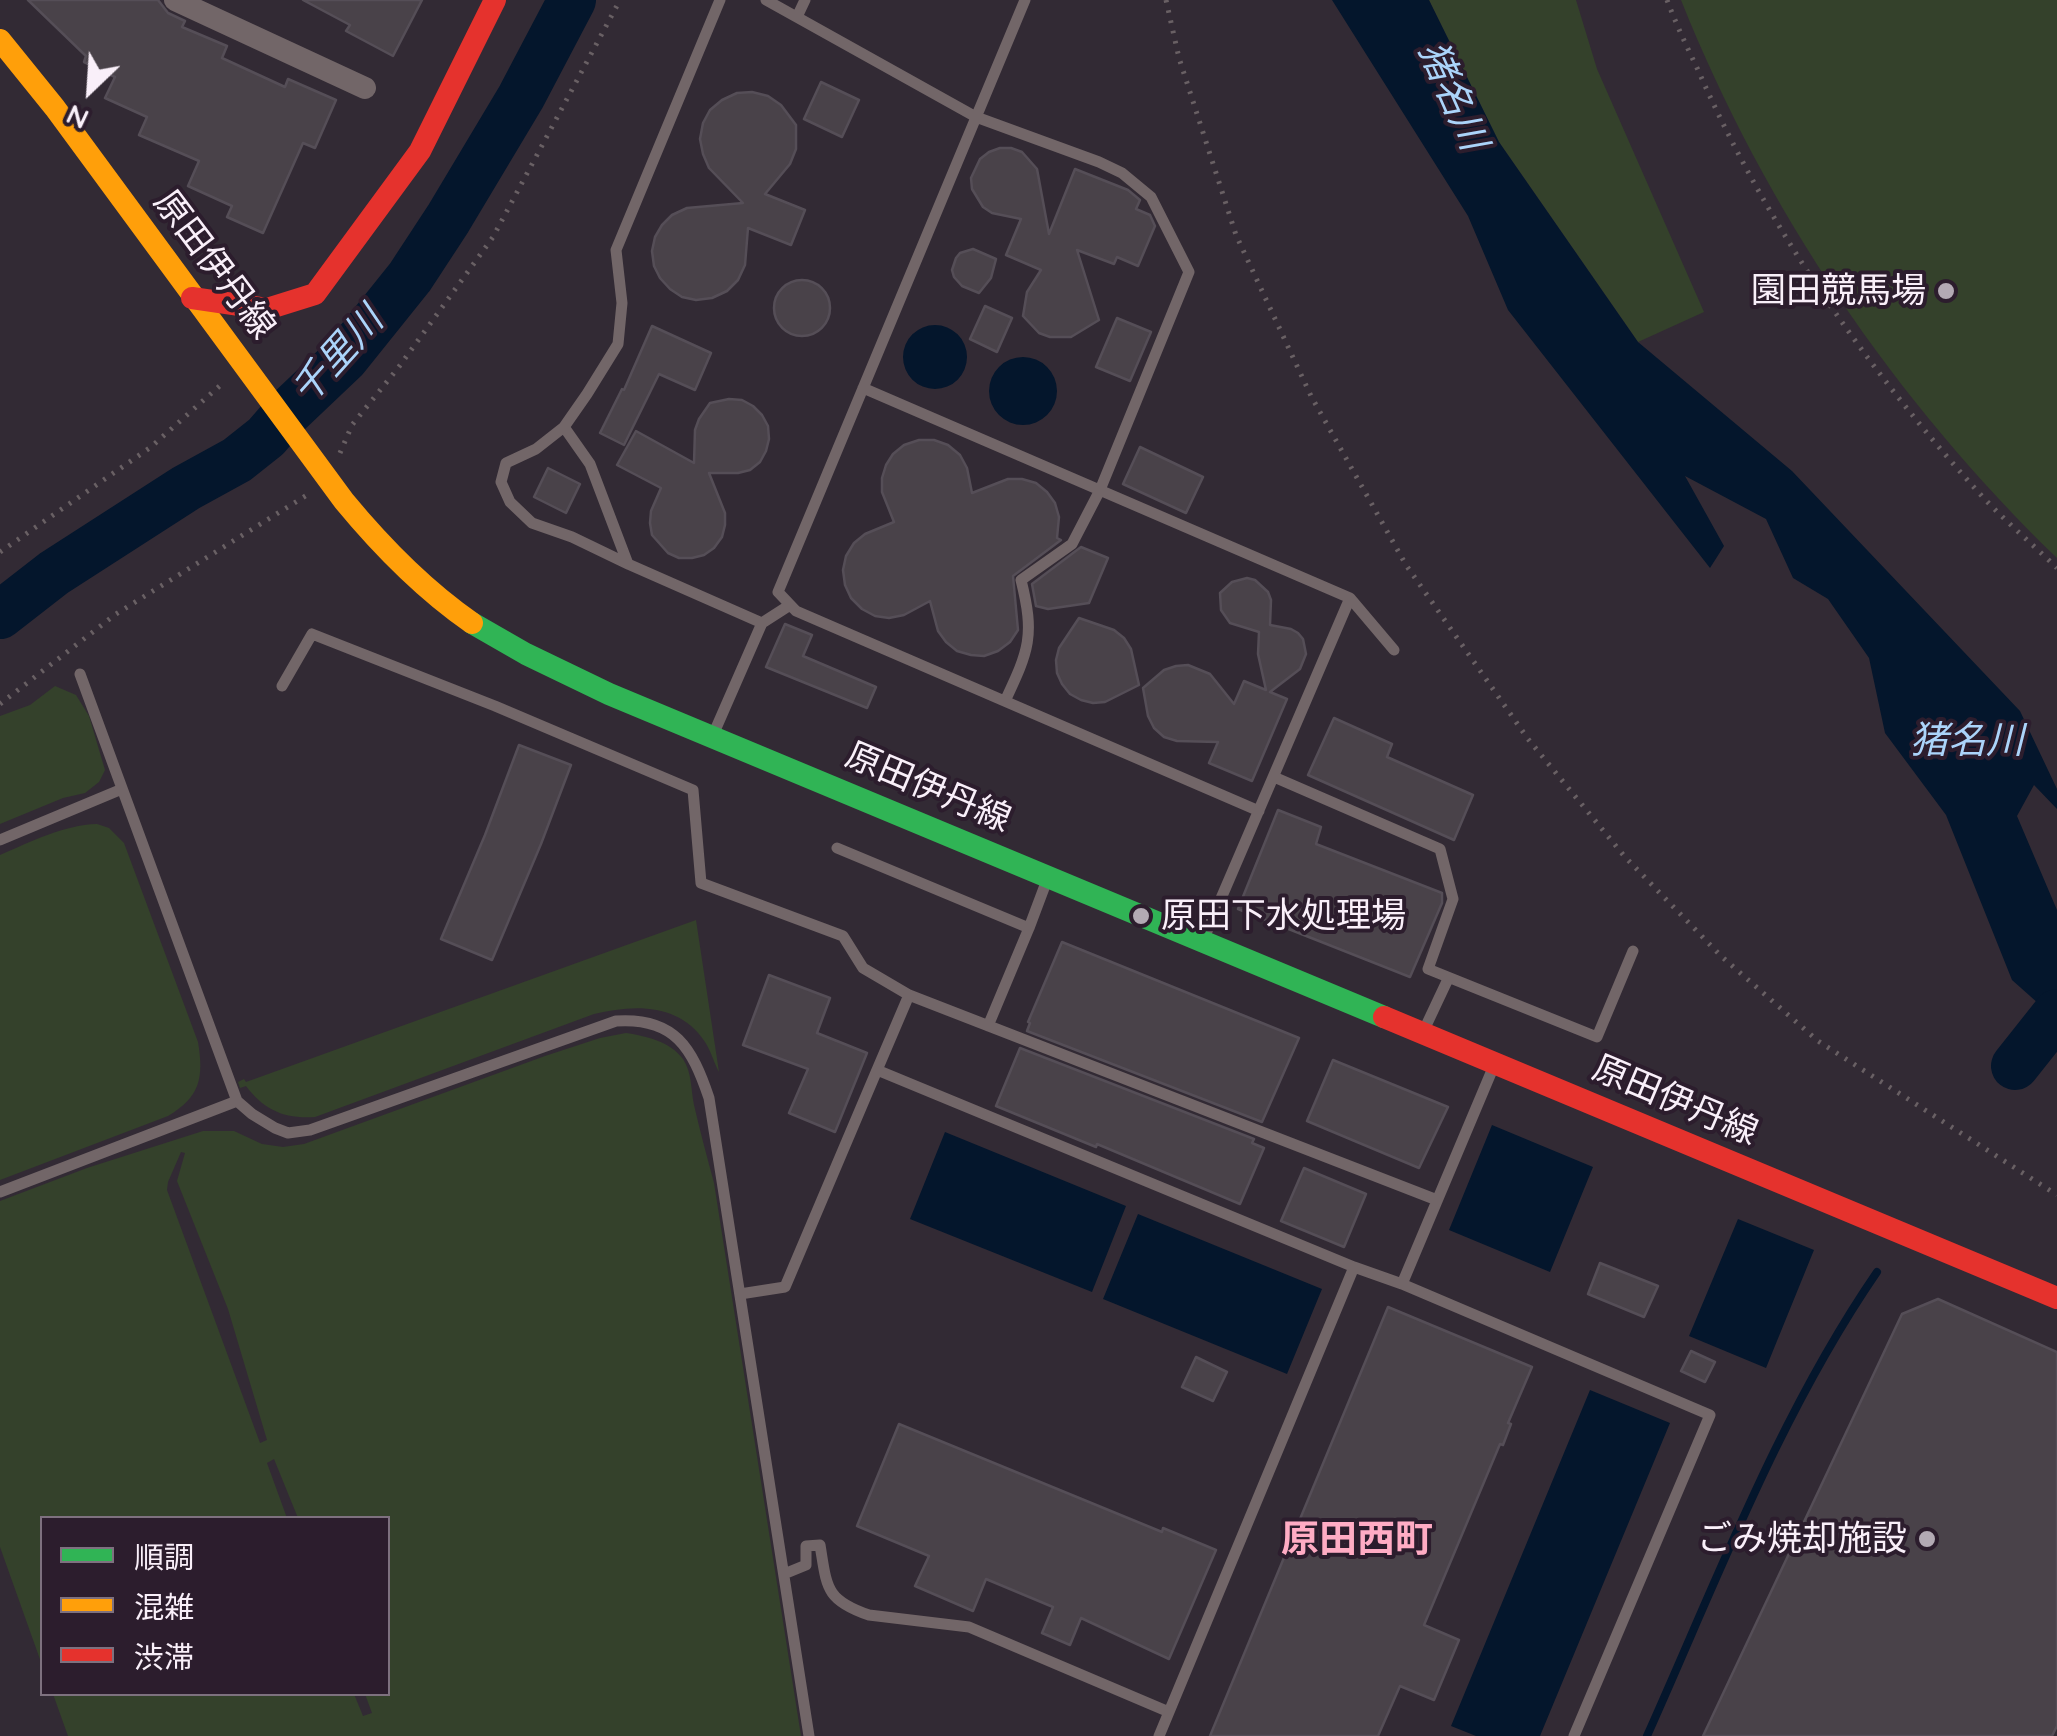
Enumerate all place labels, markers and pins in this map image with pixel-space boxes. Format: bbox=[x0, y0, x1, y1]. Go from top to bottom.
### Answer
place label: 園田競馬場 bbox=[1751, 270, 1926, 312]
marker: 園田競馬場 bbox=[1935, 280, 1957, 302]
place label: 原田下水処理場 bbox=[1161, 895, 1406, 937]
marker: 原田下水処理場 bbox=[1130, 905, 1152, 927]
place label: ごみ焼却施設 bbox=[1697, 1518, 1907, 1560]
marker: ごみ焼却施設 bbox=[1916, 1528, 1938, 1550]

